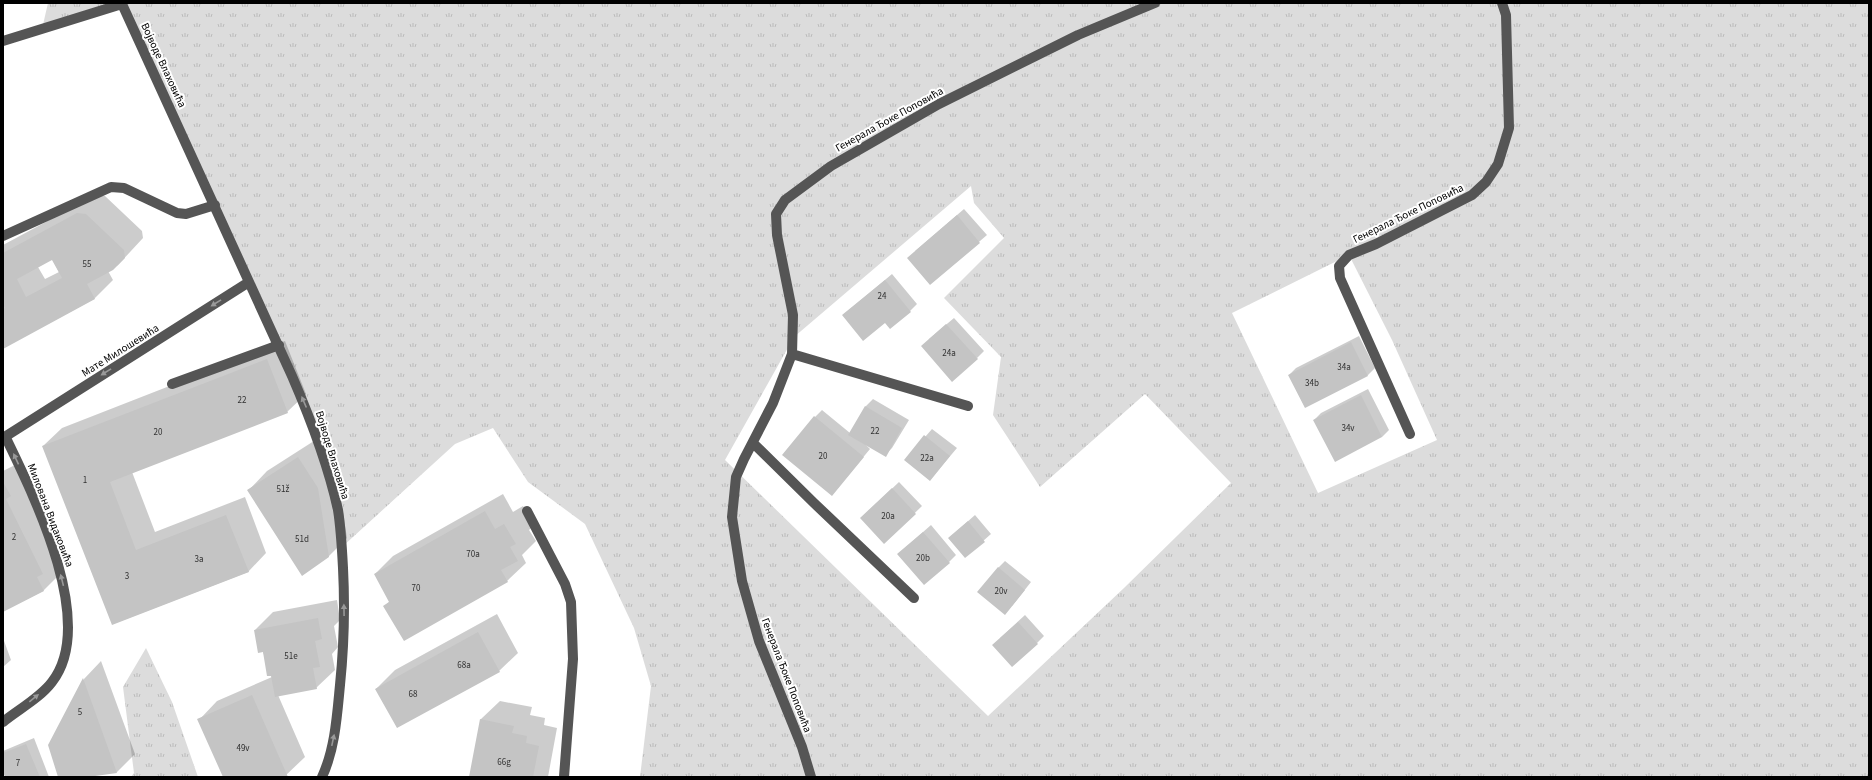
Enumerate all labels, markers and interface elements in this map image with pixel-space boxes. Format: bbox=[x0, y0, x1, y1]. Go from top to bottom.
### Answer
street label: Војводе Влаховића bbox=[137, 20, 190, 110]
street label: Генерала Ђоке Поповића bbox=[833, 83, 946, 155]
street label: Генерала Ђоке Поповића bbox=[1350, 180, 1466, 247]
house number: 55 bbox=[83, 258, 92, 271]
house number: 24 bbox=[878, 290, 887, 303]
one-way arrow bbox=[210, 299, 222, 306]
street label: Мате Милошевића bbox=[79, 320, 162, 380]
house number: 24a bbox=[942, 347, 956, 360]
house number: 34a bbox=[1337, 361, 1351, 374]
one-way arrow bbox=[101, 368, 111, 376]
house number: 34b bbox=[1305, 377, 1319, 390]
house number: 22 bbox=[238, 394, 247, 407]
one-way arrow bbox=[300, 396, 306, 408]
street label: Војводе Влаховића bbox=[312, 409, 353, 501]
house number: 34v bbox=[1341, 422, 1355, 435]
house number: 22 bbox=[871, 425, 880, 438]
house number: 20 bbox=[154, 426, 163, 439]
house number: 20 bbox=[819, 450, 828, 463]
house number: 22a bbox=[920, 452, 934, 465]
one-way arrow bbox=[13, 453, 19, 464]
street label: Милована Видаковића bbox=[24, 461, 77, 569]
house number: 1 bbox=[83, 474, 87, 487]
house number: 51ž bbox=[277, 483, 290, 496]
house number: 20a bbox=[881, 510, 895, 523]
house number: 2 bbox=[12, 531, 17, 544]
house number: 51d bbox=[295, 533, 309, 546]
house number: 70a bbox=[466, 548, 480, 561]
house number: 20b bbox=[916, 552, 930, 565]
house number: 3a bbox=[194, 553, 204, 566]
house number: 3 bbox=[125, 570, 130, 583]
one-way arrow bbox=[59, 574, 65, 586]
house number: 70 bbox=[412, 582, 421, 595]
house number: 20v bbox=[994, 585, 1008, 598]
one-way arrow bbox=[341, 603, 347, 616]
street label: Генерала Ђоке Поповића bbox=[758, 616, 815, 734]
house number: 51e bbox=[284, 650, 298, 663]
house number: 68a bbox=[457, 659, 471, 672]
house number: 68 bbox=[409, 688, 418, 701]
one-way arrow bbox=[28, 693, 39, 702]
house number: 5 bbox=[78, 706, 83, 719]
one-way arrow bbox=[330, 734, 336, 746]
house number: 49v bbox=[236, 742, 250, 755]
house number: 66g bbox=[497, 756, 511, 769]
house number: 7 bbox=[16, 757, 21, 770]

